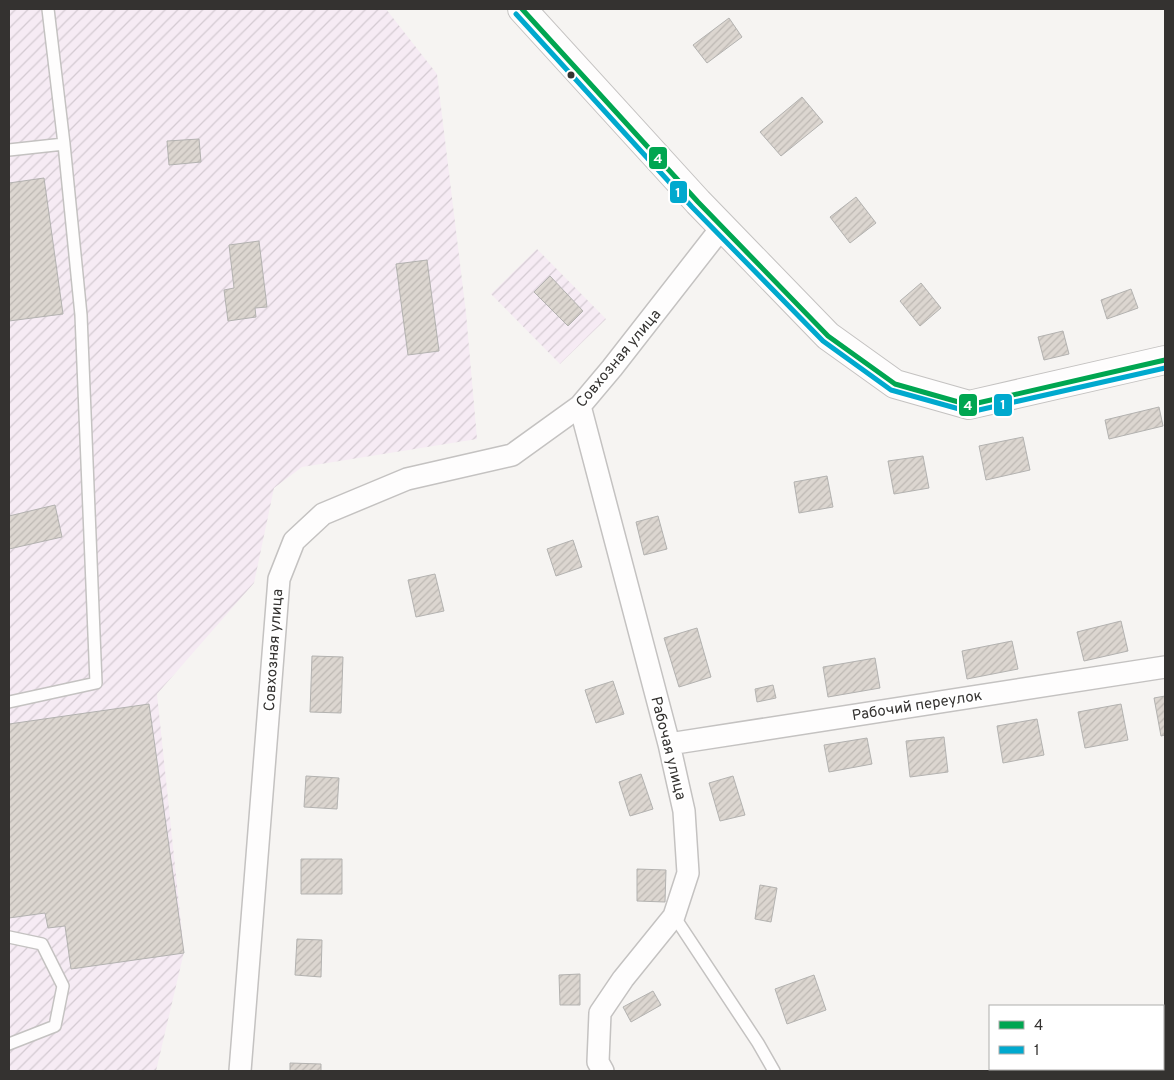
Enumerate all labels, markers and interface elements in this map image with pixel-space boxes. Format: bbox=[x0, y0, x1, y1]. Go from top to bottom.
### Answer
unlabelled marker bbox=[566, 70, 576, 80]
line badge: 4 bbox=[648, 146, 668, 170]
text: 4 bbox=[654, 151, 663, 168]
line badge: 1 bbox=[669, 180, 688, 204]
text: 1 bbox=[675, 185, 681, 202]
street label: Совхозная улица bbox=[572, 306, 666, 412]
line badge: 4 bbox=[958, 393, 978, 417]
line badge: 1 bbox=[993, 393, 1013, 417]
text: 1 bbox=[1000, 397, 1006, 414]
text: 4 bbox=[964, 398, 973, 415]
street label: Совхозная улица bbox=[261, 588, 288, 712]
street label: Рабочий переулок bbox=[851, 687, 984, 726]
street label: Рабочая улица bbox=[646, 695, 690, 802]
legend bbox=[989, 1005, 1164, 1070]
text: 4 bbox=[1034, 1017, 1043, 1036]
text: 1 bbox=[1034, 1042, 1040, 1061]

